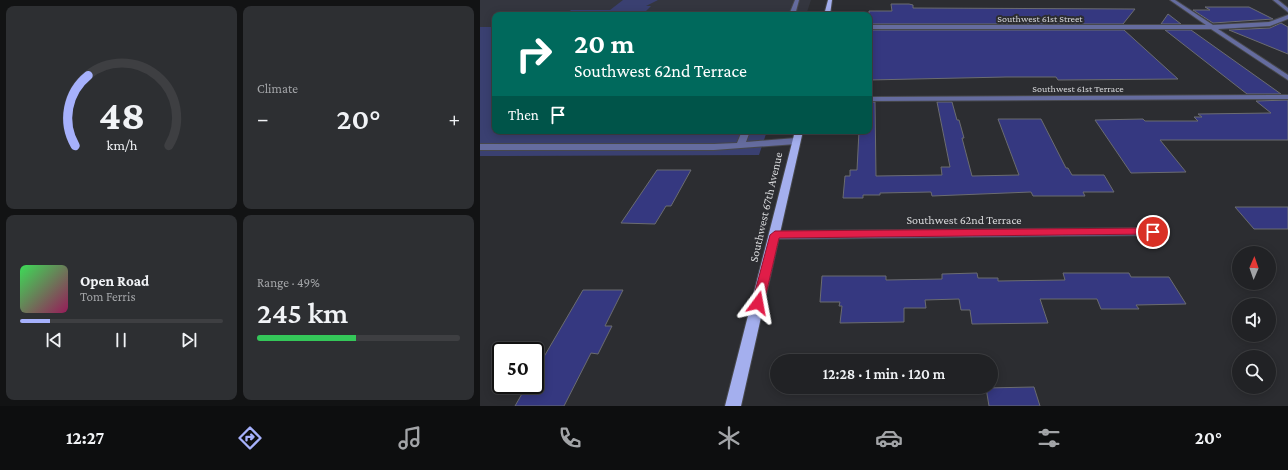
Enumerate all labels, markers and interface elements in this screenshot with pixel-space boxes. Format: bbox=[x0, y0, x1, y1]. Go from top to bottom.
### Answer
street label: Southwest 61st Street bbox=[997, 13, 1083, 24]
icon: right bbox=[508, 28, 560, 80]
text: 20 m bbox=[574, 28, 634, 59]
text: Southwest 62nd Terrace bbox=[574, 61, 747, 81]
text: Climate bbox=[257, 81, 298, 96]
street label: Southwest 61st Terrace bbox=[1032, 83, 1124, 94]
text: 48 bbox=[98, 91, 145, 137]
text: 20° bbox=[337, 102, 380, 135]
icon: arrive bbox=[547, 104, 569, 126]
text: − bbox=[257, 106, 269, 131]
text: + bbox=[448, 106, 460, 131]
text: Then bbox=[508, 107, 539, 123]
text: km/h bbox=[106, 136, 137, 152]
street label: Southwest 67th Avenue bbox=[747, 151, 785, 263]
street label: Southwest 62nd Terrace bbox=[906, 213, 1022, 227]
pin bbox=[1136, 215, 1170, 249]
icon: arrive bbox=[1142, 221, 1164, 243]
north arrow bbox=[1232, 246, 1276, 290]
map controls bbox=[1232, 246, 1276, 394]
text: Open Road bbox=[80, 273, 149, 289]
text: Range · 49% bbox=[257, 275, 320, 290]
position arrow bbox=[737, 282, 779, 324]
text: Tom Ferris bbox=[80, 289, 135, 304]
text: 245 km bbox=[257, 296, 348, 329]
button: sound bbox=[1232, 298, 1276, 342]
icon: previous bbox=[43, 329, 65, 351]
icon: pause bbox=[110, 329, 132, 351]
icon: next bbox=[178, 329, 200, 351]
speed limit sign: 50 bbox=[492, 342, 544, 394]
button: search bbox=[1232, 350, 1276, 394]
text: 12:28 · 1 min · 120 m bbox=[823, 366, 945, 382]
icon: directions bbox=[236, 424, 264, 452]
icon: music bbox=[396, 424, 424, 452]
icon: phone bbox=[556, 424, 584, 452]
icon: climate bbox=[715, 424, 743, 452]
icon: car bbox=[875, 424, 903, 452]
icon: filters bbox=[1035, 424, 1063, 452]
text: 12:27 bbox=[66, 428, 104, 448]
text: 20° bbox=[1195, 428, 1222, 448]

